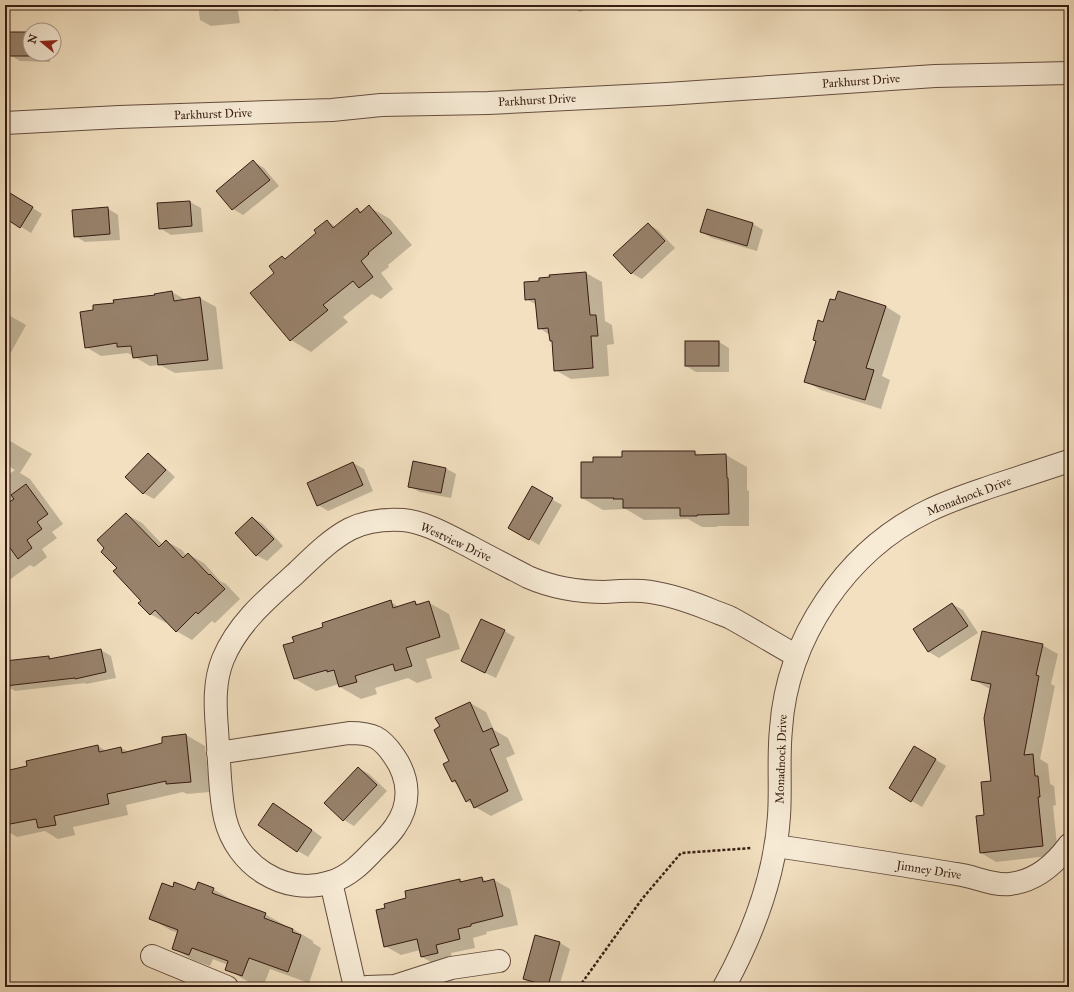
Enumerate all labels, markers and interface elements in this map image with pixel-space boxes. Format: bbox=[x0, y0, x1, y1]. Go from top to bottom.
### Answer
north arrow bbox=[22, 22, 62, 62]
text: N bbox=[25, 32, 41, 46]
street label: Parkhurst Drive bbox=[822, 71, 900, 91]
street label: Parkhurst Drive bbox=[498, 91, 576, 109]
street label: Parkhurst Drive bbox=[174, 106, 252, 122]
street label: Monadnock Drive bbox=[925, 473, 1013, 519]
street label: Westview Drive bbox=[418, 519, 494, 565]
street label: Monadnock Drive bbox=[772, 714, 790, 804]
street label: Jimney Drive bbox=[893, 858, 962, 883]

